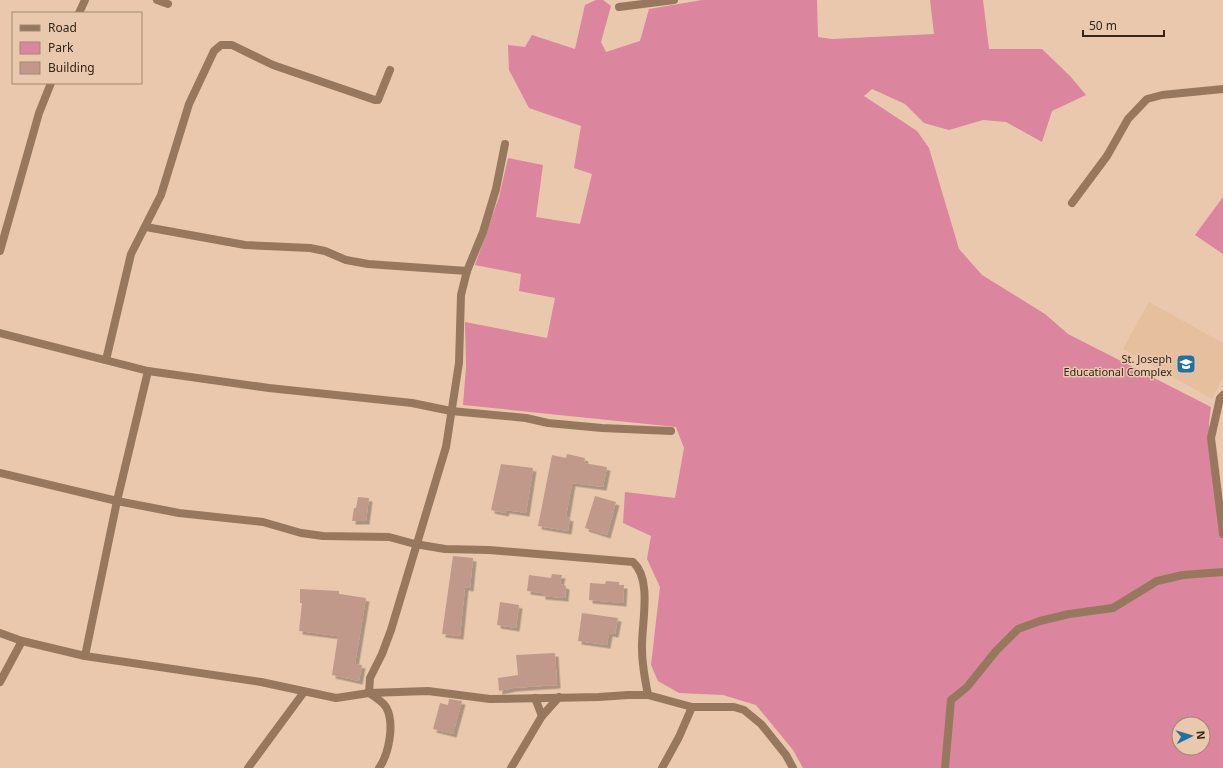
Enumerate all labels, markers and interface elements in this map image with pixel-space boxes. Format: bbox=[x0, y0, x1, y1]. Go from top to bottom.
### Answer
legend bbox=[12, 12, 142, 84]
scale bar bbox=[1083, 12, 1164, 38]
text: 50 m bbox=[1089, 17, 1117, 34]
text: Road bbox=[48, 19, 77, 36]
text: Park bbox=[48, 39, 74, 56]
text: Building bbox=[48, 59, 95, 76]
place label: St. Joseph Educational Complex bbox=[1063, 351, 1172, 379]
school or university icon: St. Joseph Educational Complex bbox=[1175, 353, 1197, 375]
north arrow bbox=[1171, 716, 1211, 756]
text: N bbox=[1194, 730, 1209, 740]

